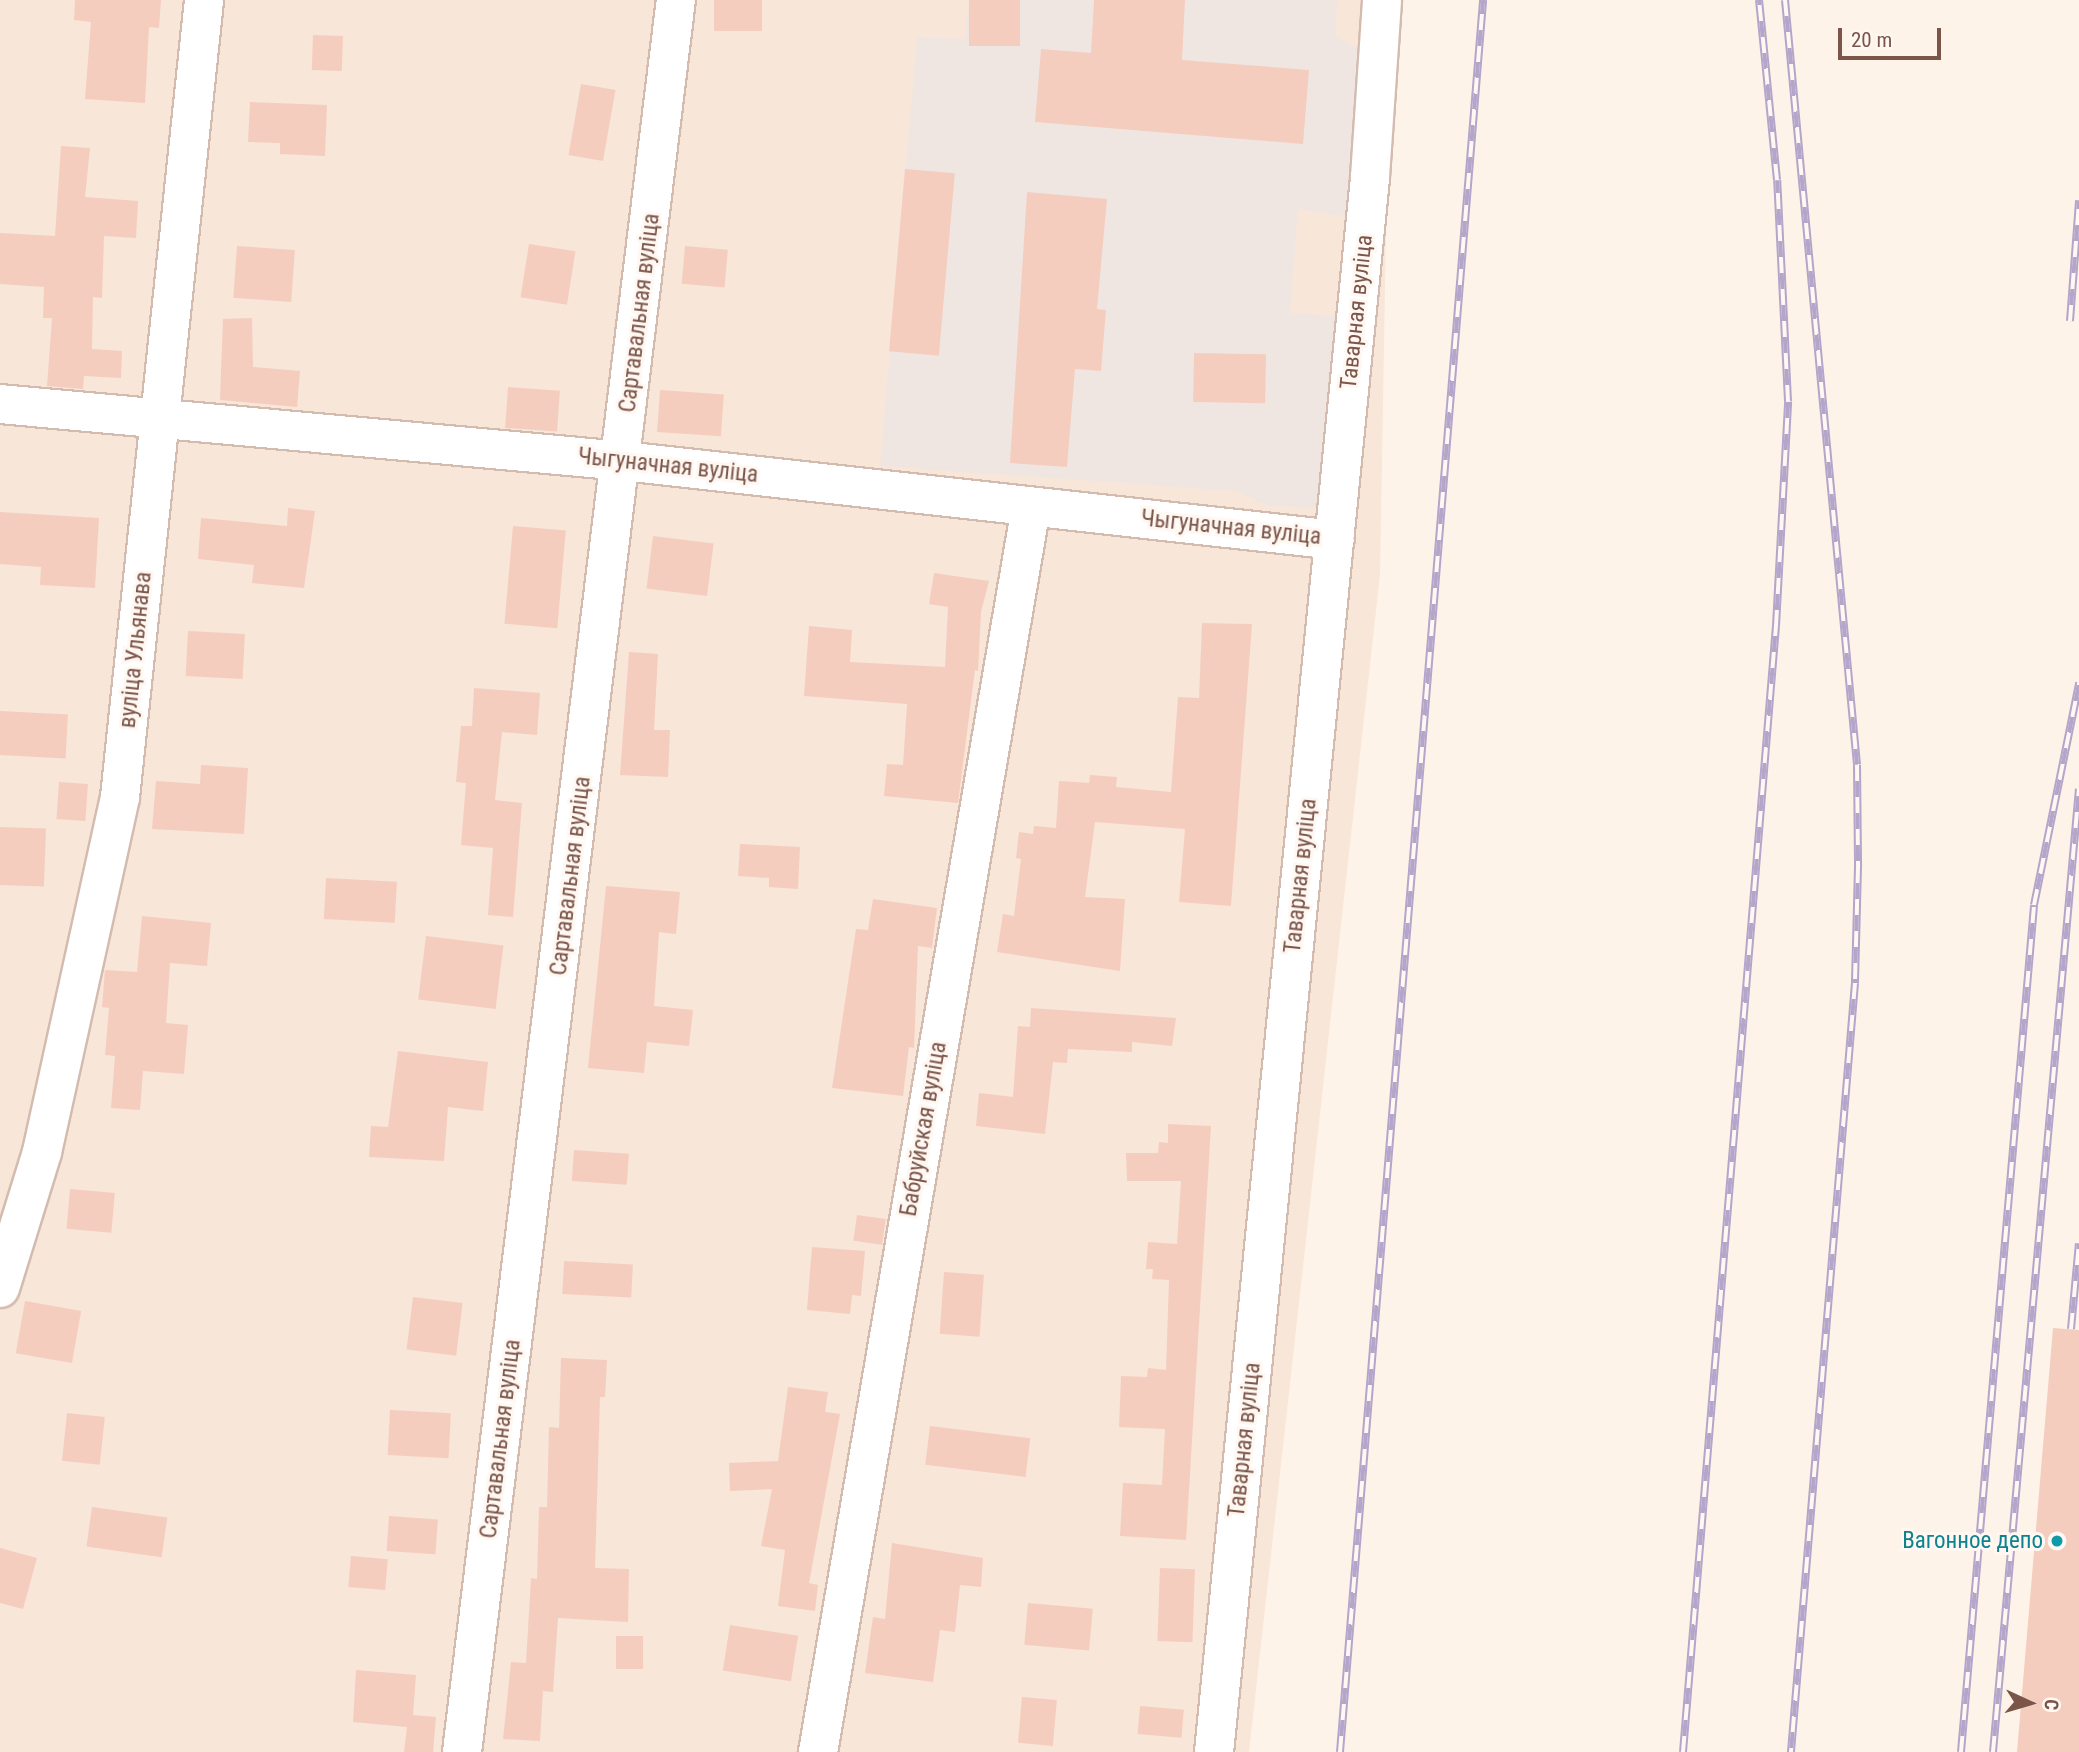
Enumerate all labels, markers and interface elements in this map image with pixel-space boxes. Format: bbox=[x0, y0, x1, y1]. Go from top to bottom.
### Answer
scale bar bbox=[1841, 14, 1944, 58]
text: 20 m bbox=[1851, 28, 1892, 52]
street label: Сартавальная вуліца bbox=[614, 212, 666, 414]
street label: Таварная вуліца bbox=[1335, 233, 1379, 391]
street label: Чыгуначная вуліца bbox=[577, 443, 759, 489]
street label: Чыгуначная вуліца bbox=[1140, 505, 1322, 551]
street label: вуліца Ульянава bbox=[114, 571, 158, 729]
street label: Сартавальная вуліца bbox=[545, 775, 597, 977]
street label: Таварная вуліца bbox=[1279, 797, 1323, 955]
street label: Бабруйская вуліца bbox=[895, 1040, 953, 1218]
street label: Сартавальная вуліца bbox=[475, 1338, 527, 1540]
street label: Таварная вуліца bbox=[1223, 1361, 1267, 1519]
place label: Вагонное депо bbox=[1902, 1527, 2043, 1555]
marker: Вагонное депо bbox=[2049, 1533, 2065, 1549]
north arrow bbox=[1995, 1668, 2065, 1738]
text: С bbox=[2040, 1698, 2063, 1711]

